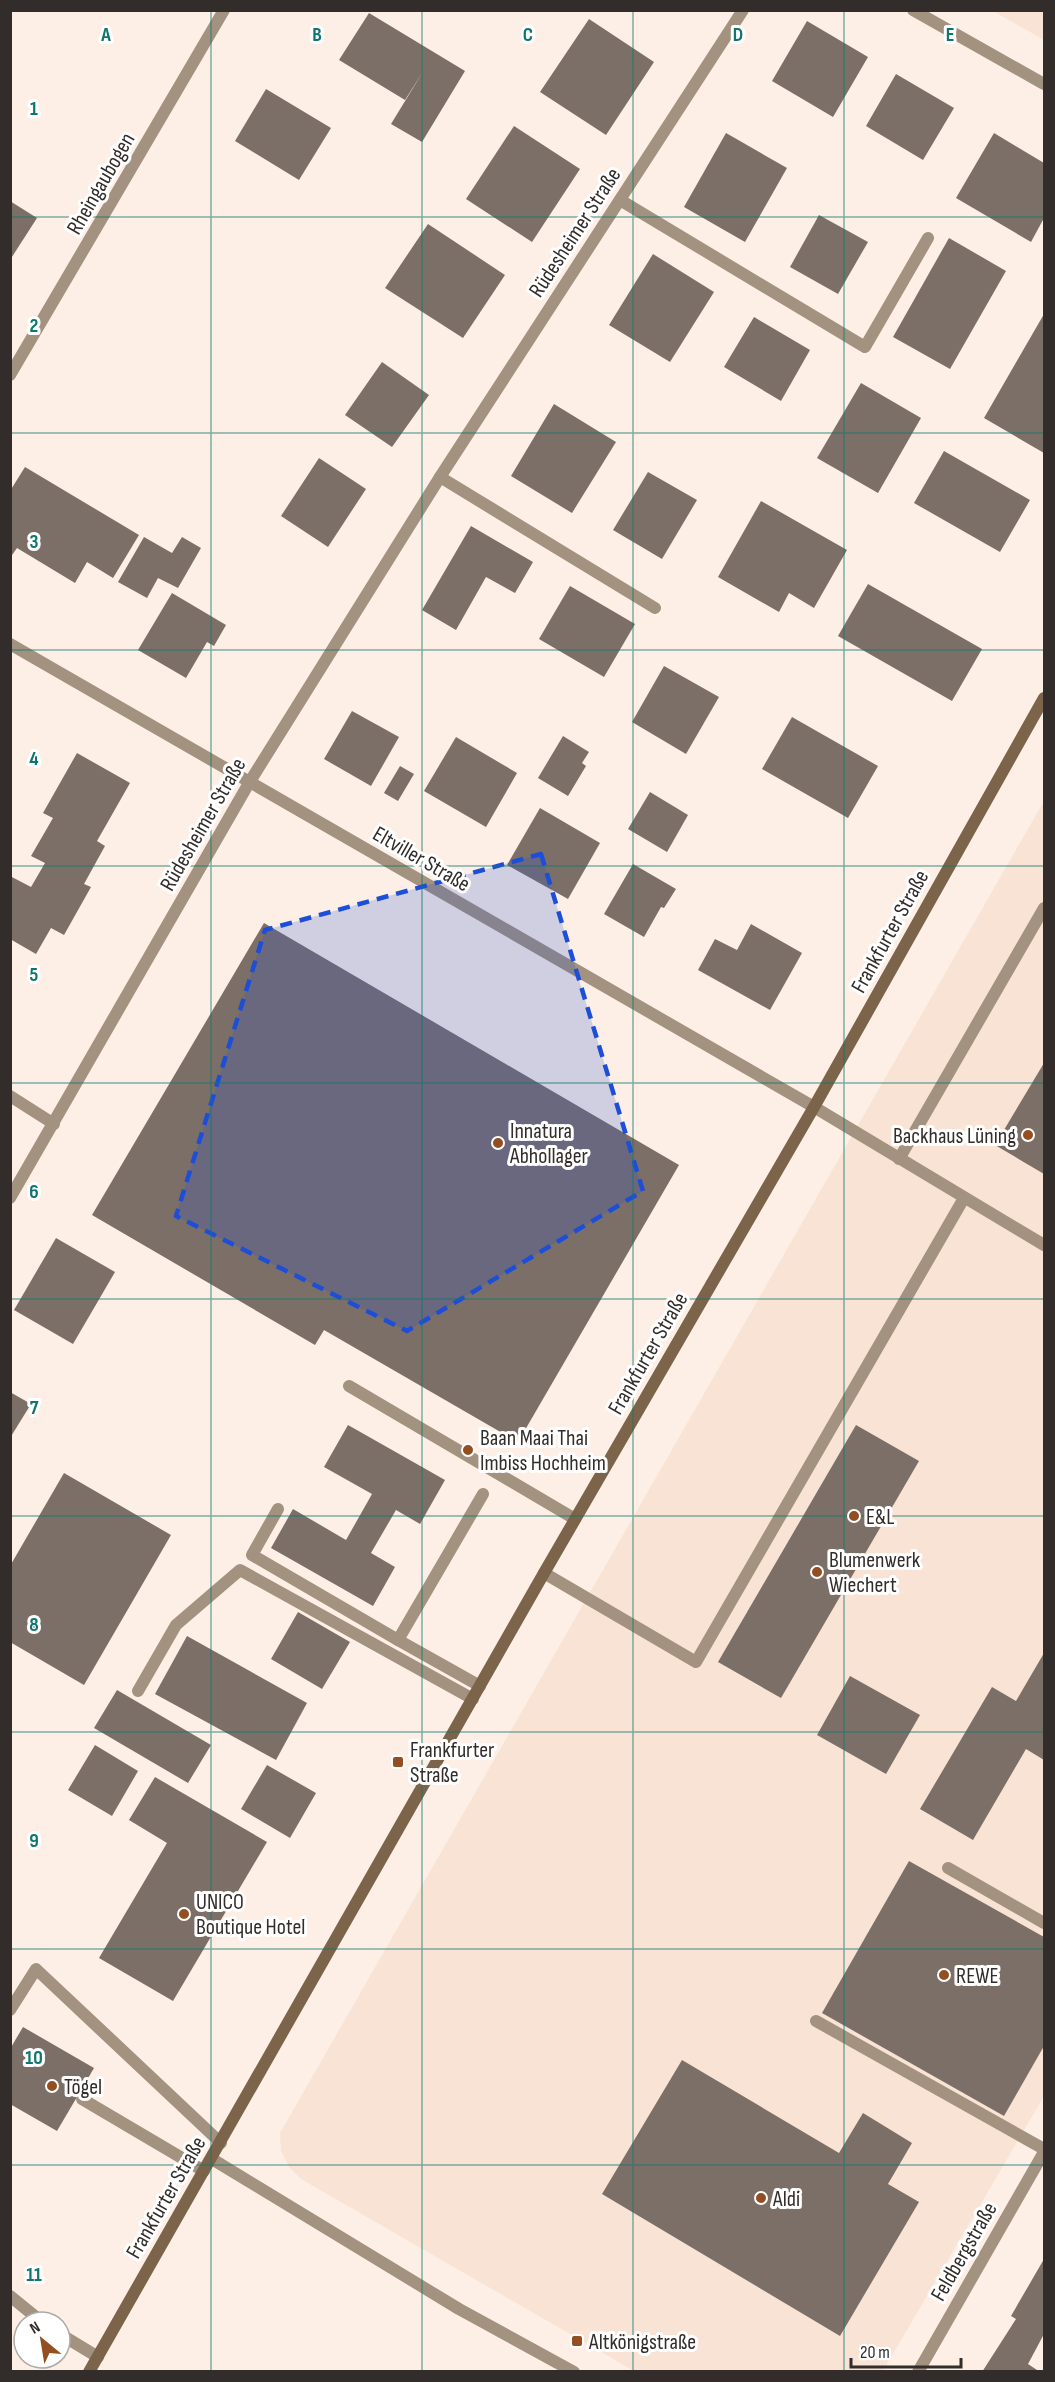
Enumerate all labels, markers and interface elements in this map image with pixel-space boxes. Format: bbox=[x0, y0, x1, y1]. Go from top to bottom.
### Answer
text: A bbox=[100, 23, 111, 47]
text: B bbox=[312, 23, 322, 47]
text: C bbox=[523, 23, 533, 47]
text: D bbox=[733, 23, 743, 47]
text: E bbox=[946, 23, 954, 47]
text: 1 bbox=[30, 97, 38, 121]
street label: Rheingaubogen bbox=[61, 128, 141, 240]
street label: Rüdesheimer Straße bbox=[523, 163, 627, 303]
text: 2 bbox=[30, 314, 38, 338]
text: 3 bbox=[30, 530, 39, 554]
text: 4 bbox=[29, 747, 39, 771]
street label: Rüdesheimer Straße bbox=[154, 753, 252, 896]
street label: Eltviller Straße bbox=[368, 821, 475, 898]
street label: Frankfurter Straße bbox=[845, 865, 935, 998]
text: 5 bbox=[30, 963, 39, 987]
place label: Innatura Abhollager bbox=[509, 1118, 588, 1170]
place label: Backhaus Lüning bbox=[893, 1123, 1016, 1150]
marker: Backhaus Lüning bbox=[1021, 1128, 1035, 1142]
marker: Innatura Abhollager bbox=[491, 1136, 505, 1150]
text: 6 bbox=[29, 1180, 39, 1204]
street label: Frankfurter Straße bbox=[602, 1288, 694, 1420]
text: 7 bbox=[30, 1396, 39, 1420]
place label: Baan Maai Thai Imbiss Hochheim bbox=[480, 1425, 606, 1477]
marker: Baan Maai Thai Imbiss Hochheim bbox=[461, 1443, 475, 1457]
place label: E&L bbox=[866, 1504, 894, 1531]
marker: E&L bbox=[847, 1509, 861, 1523]
place label: Blumenwerk Wiechert bbox=[829, 1547, 921, 1599]
marker: Blumenwerk Wiechert bbox=[810, 1565, 824, 1579]
text: 8 bbox=[29, 1613, 39, 1637]
place label: Frankfurter Straße bbox=[410, 1737, 494, 1789]
marker: Frankfurter Straße bbox=[391, 1755, 405, 1769]
text: 9 bbox=[29, 1829, 39, 1853]
place label: UNICO Boutique Hotel bbox=[196, 1889, 305, 1941]
marker: UNICO Boutique Hotel bbox=[177, 1907, 191, 1921]
place label: REWE bbox=[956, 1963, 999, 1990]
marker: REWE bbox=[937, 1968, 951, 1982]
text: 10 bbox=[25, 2046, 43, 2070]
place label: Tögel bbox=[64, 2074, 102, 2101]
marker: Tögel bbox=[45, 2079, 59, 2093]
street label: Frankfurter Straße bbox=[120, 2132, 212, 2264]
place label: Aldi bbox=[772, 2186, 800, 2213]
marker: Aldi bbox=[754, 2191, 768, 2205]
street label: Feldbergstraße bbox=[925, 2197, 1003, 2306]
text: 11 bbox=[26, 2263, 42, 2287]
north arrow bbox=[12, 2310, 72, 2370]
text: N bbox=[27, 2318, 44, 2339]
place label: Altkönigstraße bbox=[588, 2329, 696, 2356]
scale bar bbox=[851, 2331, 960, 2369]
marker: Altkönigstraße bbox=[570, 2334, 584, 2348]
text: 20 m bbox=[860, 2342, 890, 2363]

